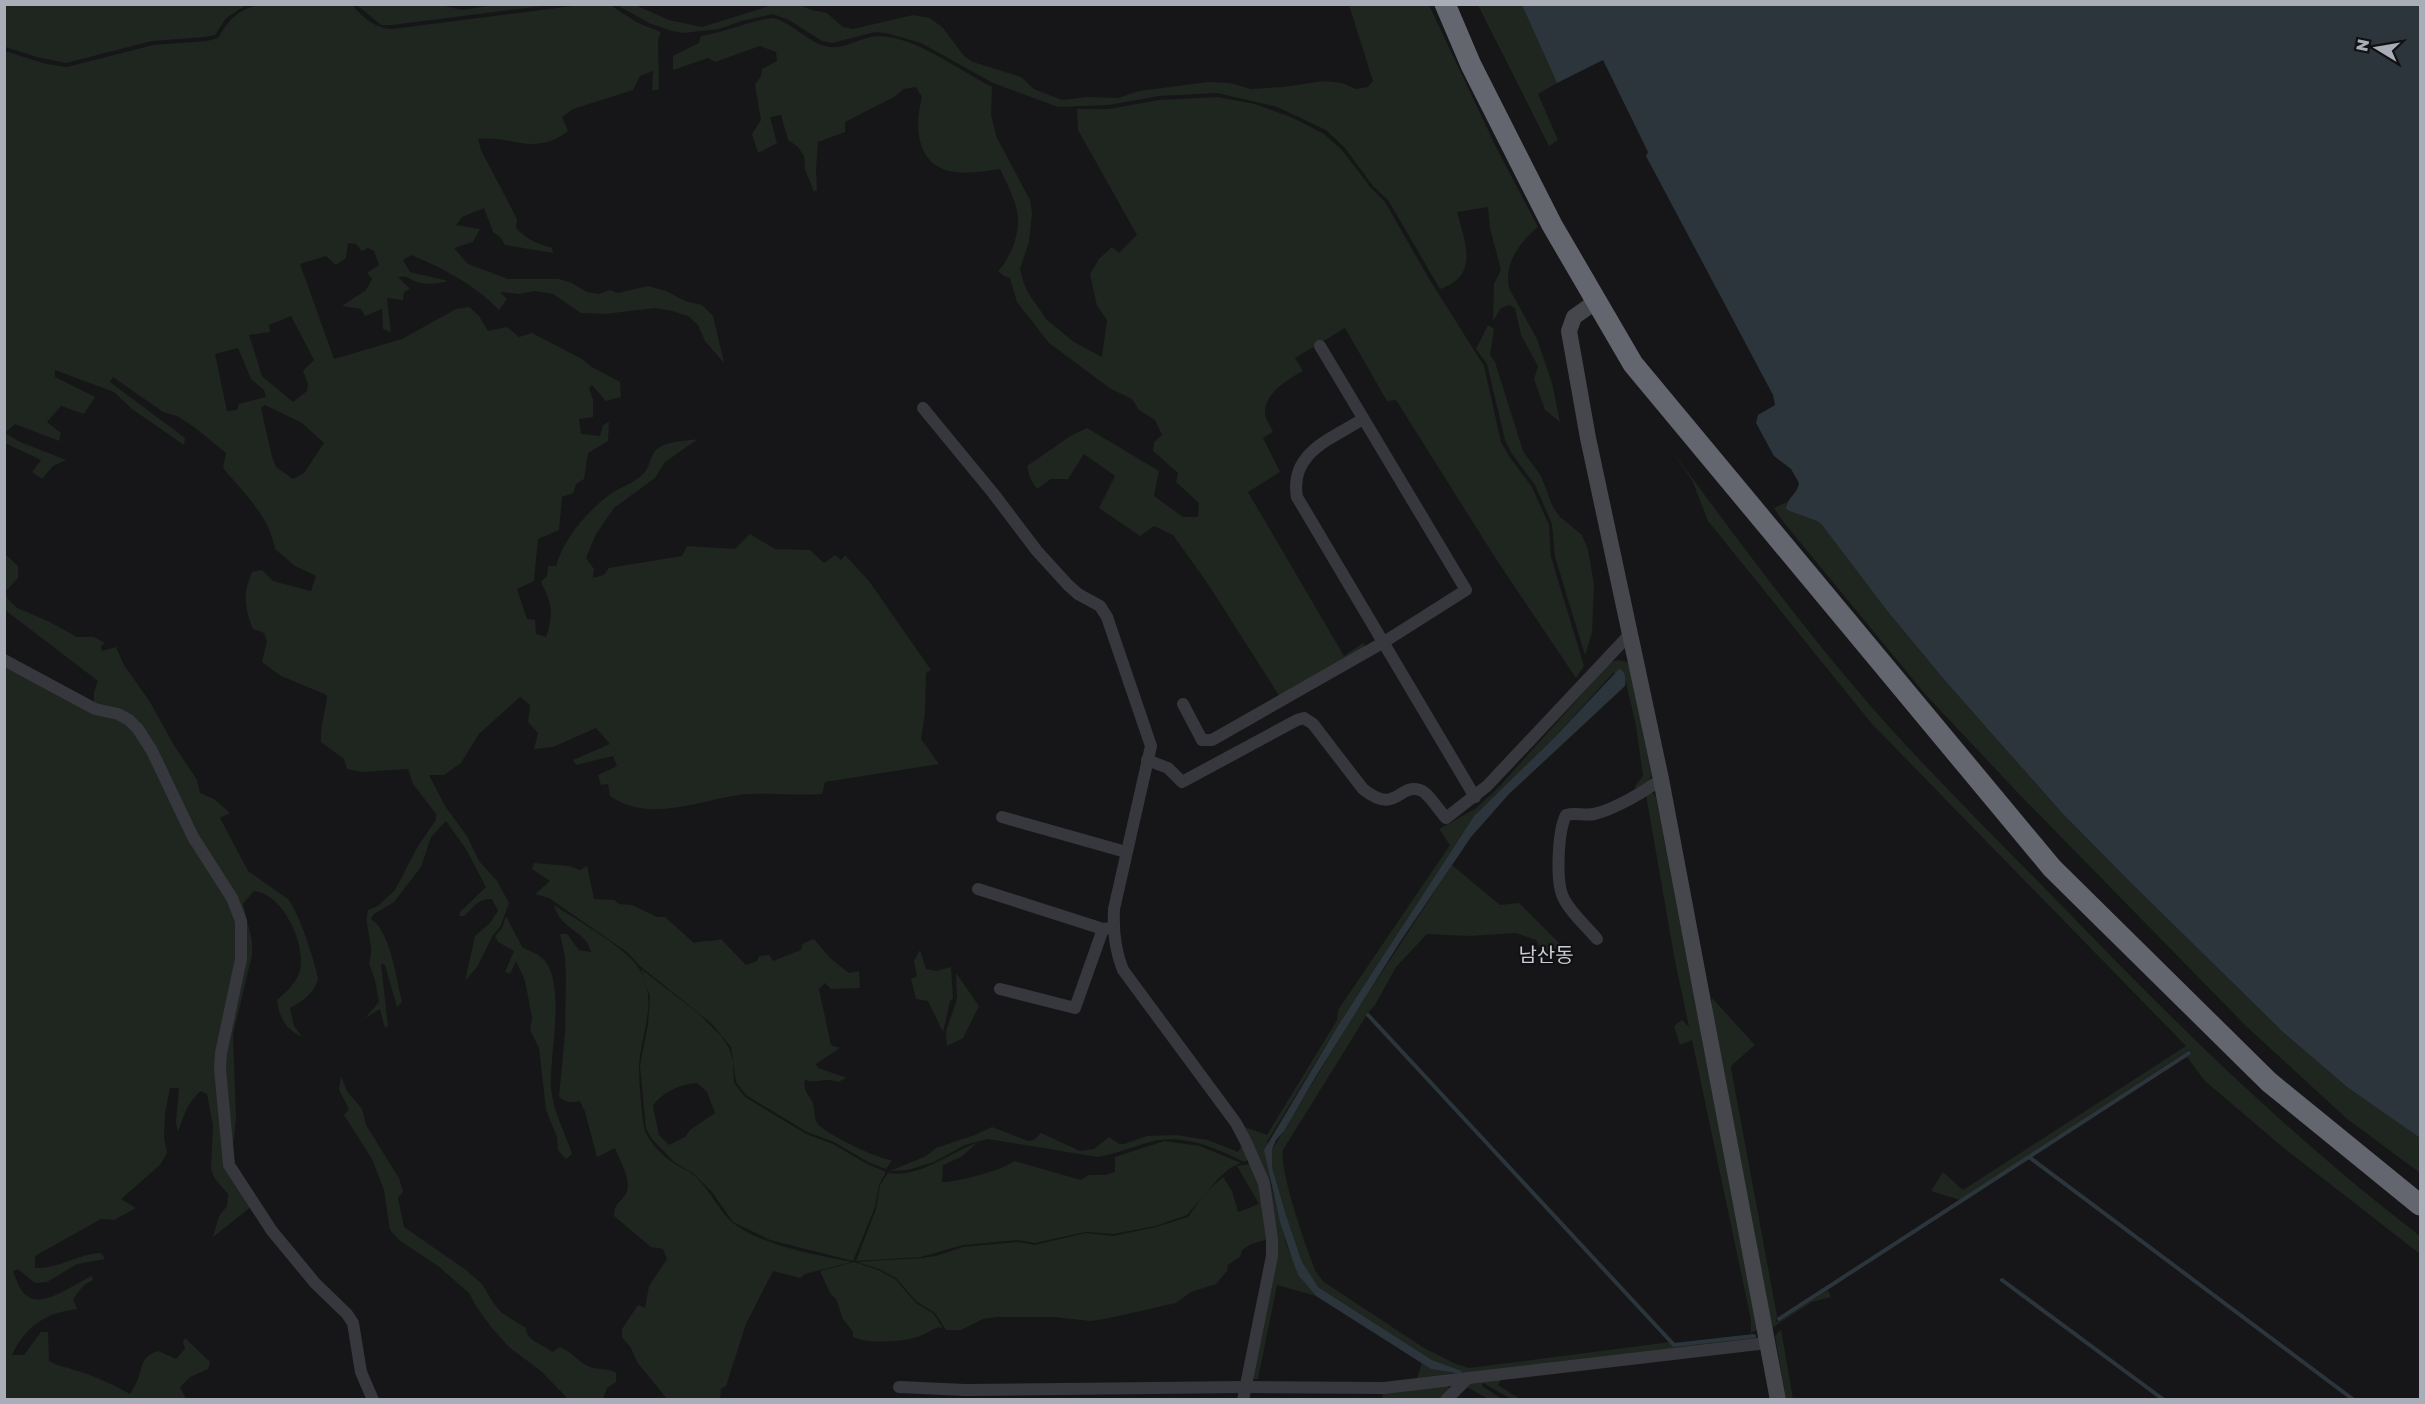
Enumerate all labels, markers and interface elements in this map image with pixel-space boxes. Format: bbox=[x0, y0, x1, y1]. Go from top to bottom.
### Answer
north arrow bbox=[2347, 18, 2407, 78]
text: N bbox=[2351, 37, 2373, 53]
district label: 남산동 bbox=[1518, 942, 1574, 966]

